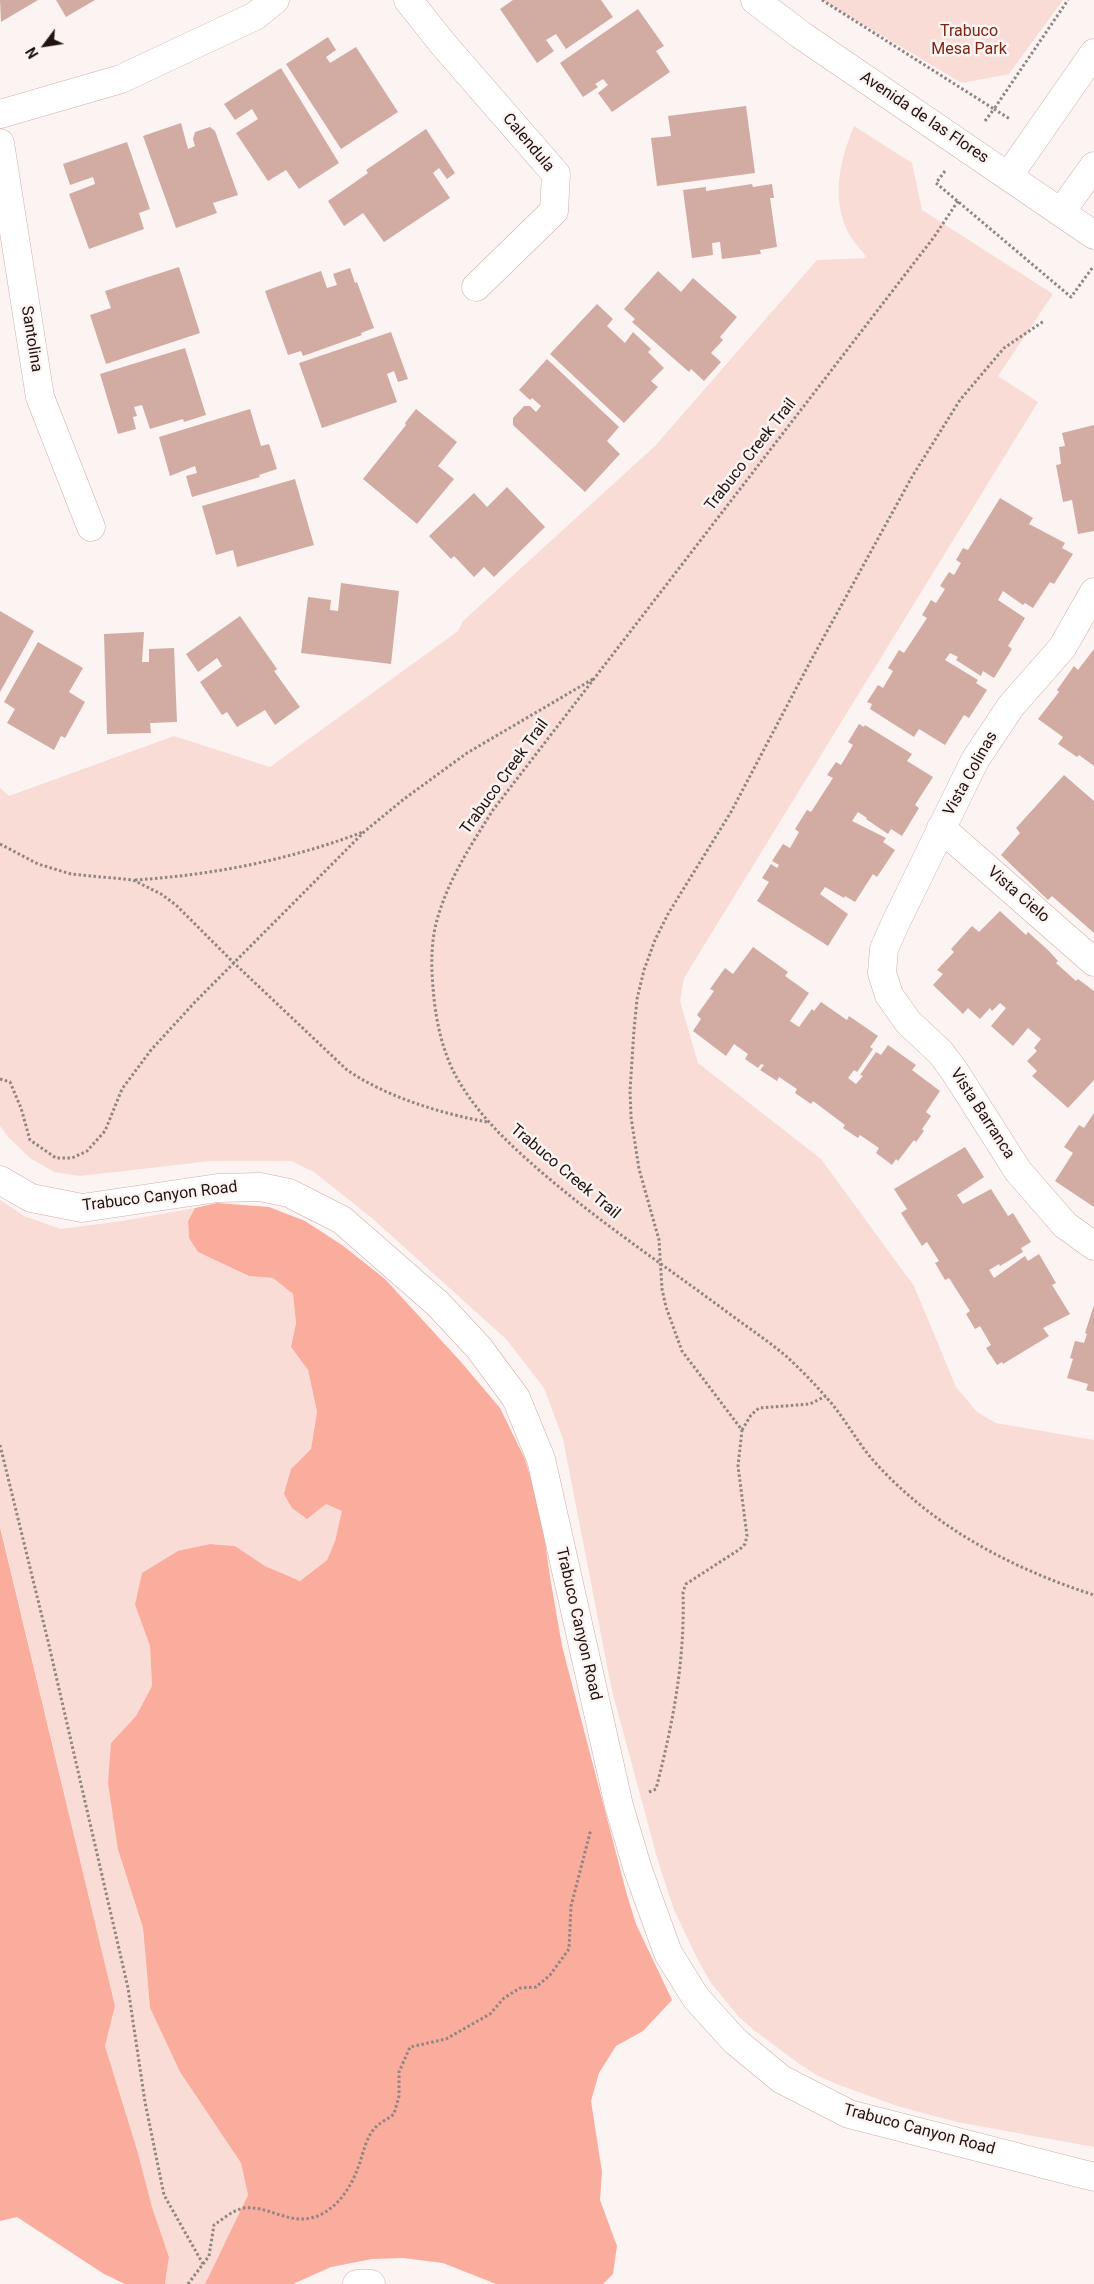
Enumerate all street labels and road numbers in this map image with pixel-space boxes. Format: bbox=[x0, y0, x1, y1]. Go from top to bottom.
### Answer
street label: Avenida de las Flores bbox=[856, 68, 992, 168]
street label: Calendula bbox=[498, 110, 558, 176]
street label: Santolina bbox=[16, 305, 46, 373]
street label: Trabuco Creek Trail bbox=[701, 395, 801, 515]
street label: Trabuco Creek Trail bbox=[457, 716, 553, 838]
street label: Vista Colinas bbox=[940, 729, 1002, 819]
street label: Vista Cielo bbox=[983, 863, 1053, 927]
street label: Vista Barranca bbox=[946, 1065, 1018, 1163]
street label: Trabuco Creek Trail bbox=[506, 1121, 624, 1223]
street label: Trabuco Canyon Road bbox=[81, 1178, 239, 1216]
street label: Trabuco Canyon Road bbox=[551, 1546, 605, 1702]
street label: Trabuco Canyon Road bbox=[841, 2101, 997, 2159]

